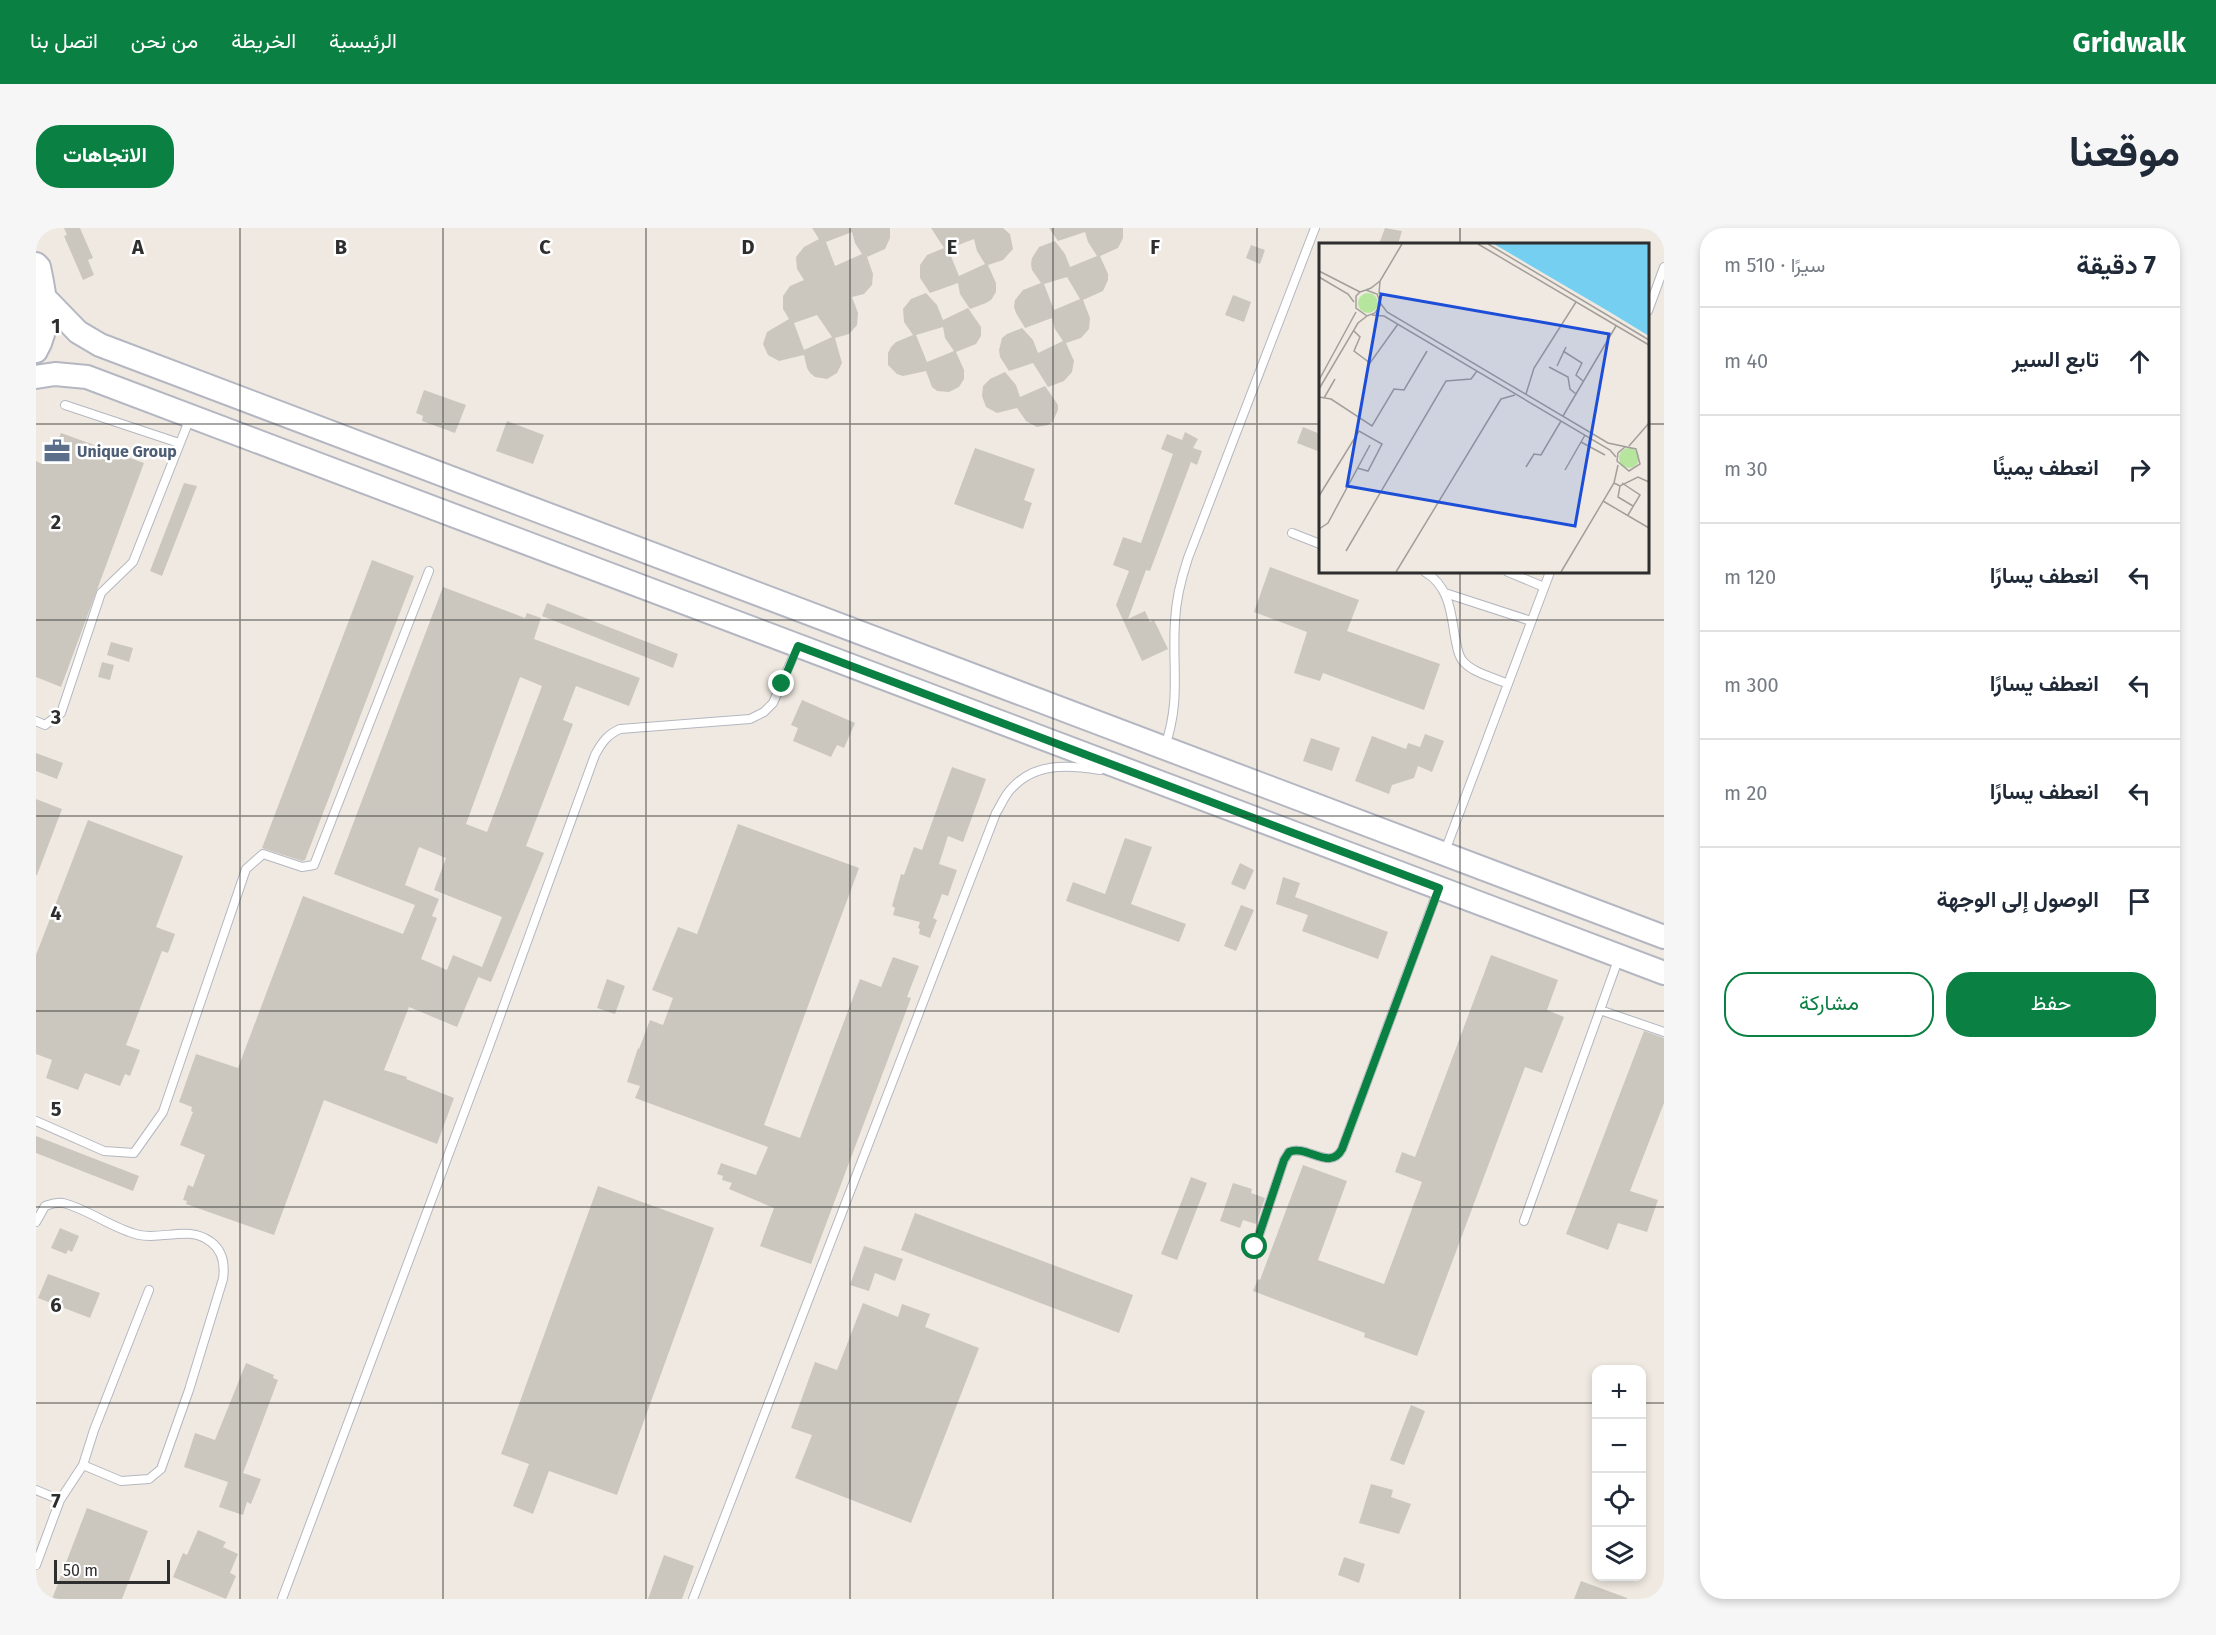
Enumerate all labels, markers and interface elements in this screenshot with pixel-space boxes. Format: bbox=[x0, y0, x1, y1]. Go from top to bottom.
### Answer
text: Gridwalk bbox=[2073, 26, 2186, 59]
text: اتصل بنا bbox=[30, 28, 98, 54]
text: من نحن bbox=[131, 28, 198, 54]
text: الخريطة bbox=[231, 28, 296, 54]
text: الرئيسية bbox=[329, 28, 397, 54]
button: الاتجاهات bbox=[36, 125, 174, 188]
text: موقعنا bbox=[2069, 127, 2180, 177]
text: A bbox=[131, 235, 145, 259]
text: B bbox=[335, 235, 347, 259]
text: C bbox=[539, 235, 551, 259]
text: D bbox=[741, 235, 755, 259]
text: E bbox=[947, 235, 957, 259]
text: F bbox=[1150, 235, 1160, 259]
inset map bbox=[1319, 243, 1649, 573]
text: 7 دقيقة bbox=[2076, 250, 2156, 281]
text: سيرًا · 510 m bbox=[1724, 253, 1825, 277]
text: 1 bbox=[51, 314, 61, 338]
icon: ahead bbox=[2123, 345, 2156, 378]
text: تابع السير bbox=[2012, 346, 2099, 373]
text: 40 m bbox=[1724, 349, 1768, 373]
office icon: Unique Group bbox=[42, 436, 72, 466]
place label: Unique Group bbox=[77, 442, 177, 461]
icon: right bbox=[2123, 453, 2156, 486]
text: انعطف يمينًا bbox=[1992, 454, 2099, 481]
text: 30 m bbox=[1724, 457, 1768, 481]
text: 2 bbox=[51, 510, 61, 534]
icon: left bbox=[2123, 561, 2156, 594]
text: انعطف يسارًا bbox=[1990, 562, 2099, 589]
text: 120 m bbox=[1724, 565, 1776, 589]
icon: left bbox=[2123, 669, 2156, 702]
route end bbox=[768, 670, 794, 696]
text: انعطف يسارًا bbox=[1990, 670, 2099, 697]
text: 300 m bbox=[1724, 673, 1779, 697]
text: 3 bbox=[50, 705, 61, 729]
icon: left bbox=[2123, 777, 2156, 810]
text: انعطف يسارًا bbox=[1990, 778, 2099, 805]
text: 20 m bbox=[1724, 781, 1768, 805]
icon: arrive bbox=[2123, 885, 2156, 918]
text: الوصول إلى الوجهة bbox=[1936, 886, 2099, 913]
text: 4 bbox=[50, 901, 62, 925]
button: مشاركة bbox=[1724, 972, 1934, 1037]
button: حفظ bbox=[1946, 972, 2156, 1037]
text: 5 bbox=[51, 1097, 62, 1121]
route start bbox=[1241, 1233, 1267, 1259]
text: 6 bbox=[50, 1293, 62, 1317]
map controls bbox=[1592, 1365, 1646, 1581]
button: + bbox=[1592, 1365, 1646, 1419]
button: − bbox=[1592, 1419, 1646, 1473]
button: locate bbox=[1592, 1473, 1646, 1527]
text: 7 bbox=[51, 1489, 61, 1513]
button: layers bbox=[1592, 1527, 1646, 1581]
scale bar bbox=[54, 1557, 170, 1584]
text: 50 m bbox=[63, 1561, 98, 1580]

